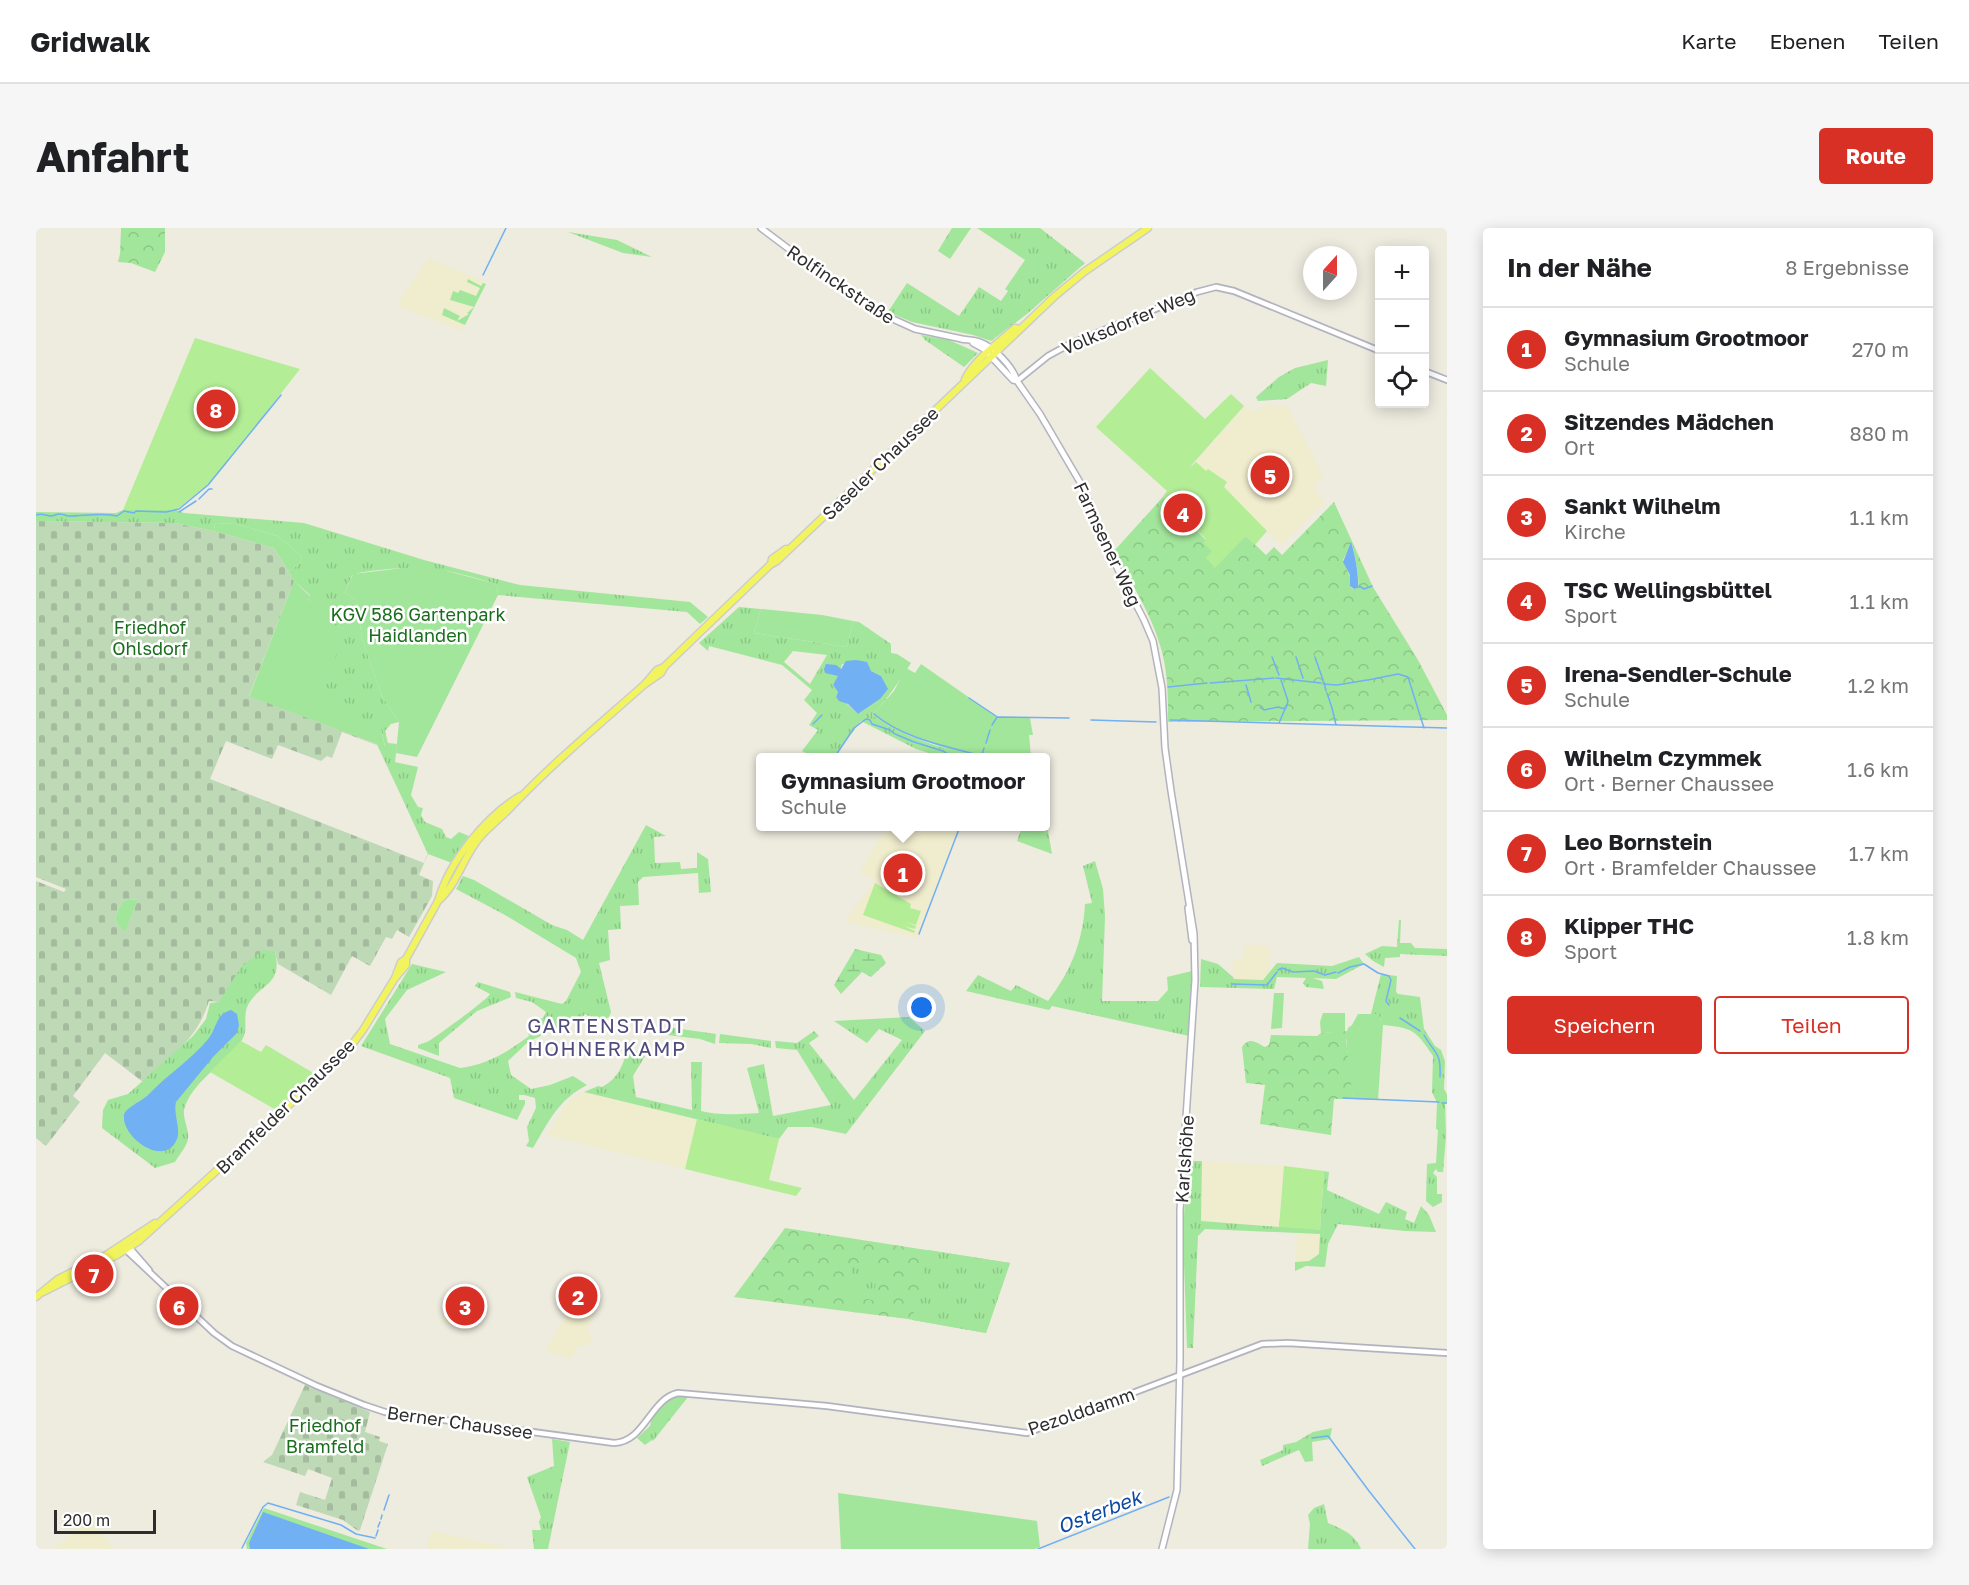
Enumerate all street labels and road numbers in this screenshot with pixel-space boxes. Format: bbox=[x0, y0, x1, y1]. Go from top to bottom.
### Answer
street label: Rolfinckstraße bbox=[783, 240, 899, 328]
street label: Volksdorfer Weg bbox=[1058, 283, 1198, 359]
street label: Saseler Chaussee bbox=[817, 402, 943, 524]
street label: Farmsener Weg bbox=[1070, 478, 1146, 610]
street label: Bramfelder Chaussee bbox=[211, 1034, 359, 1178]
street label: Karlshöhe bbox=[1170, 1114, 1198, 1204]
street label: Pezolddamm bbox=[1025, 1382, 1137, 1440]
street label: Berner Chaussee bbox=[386, 1401, 534, 1443]

